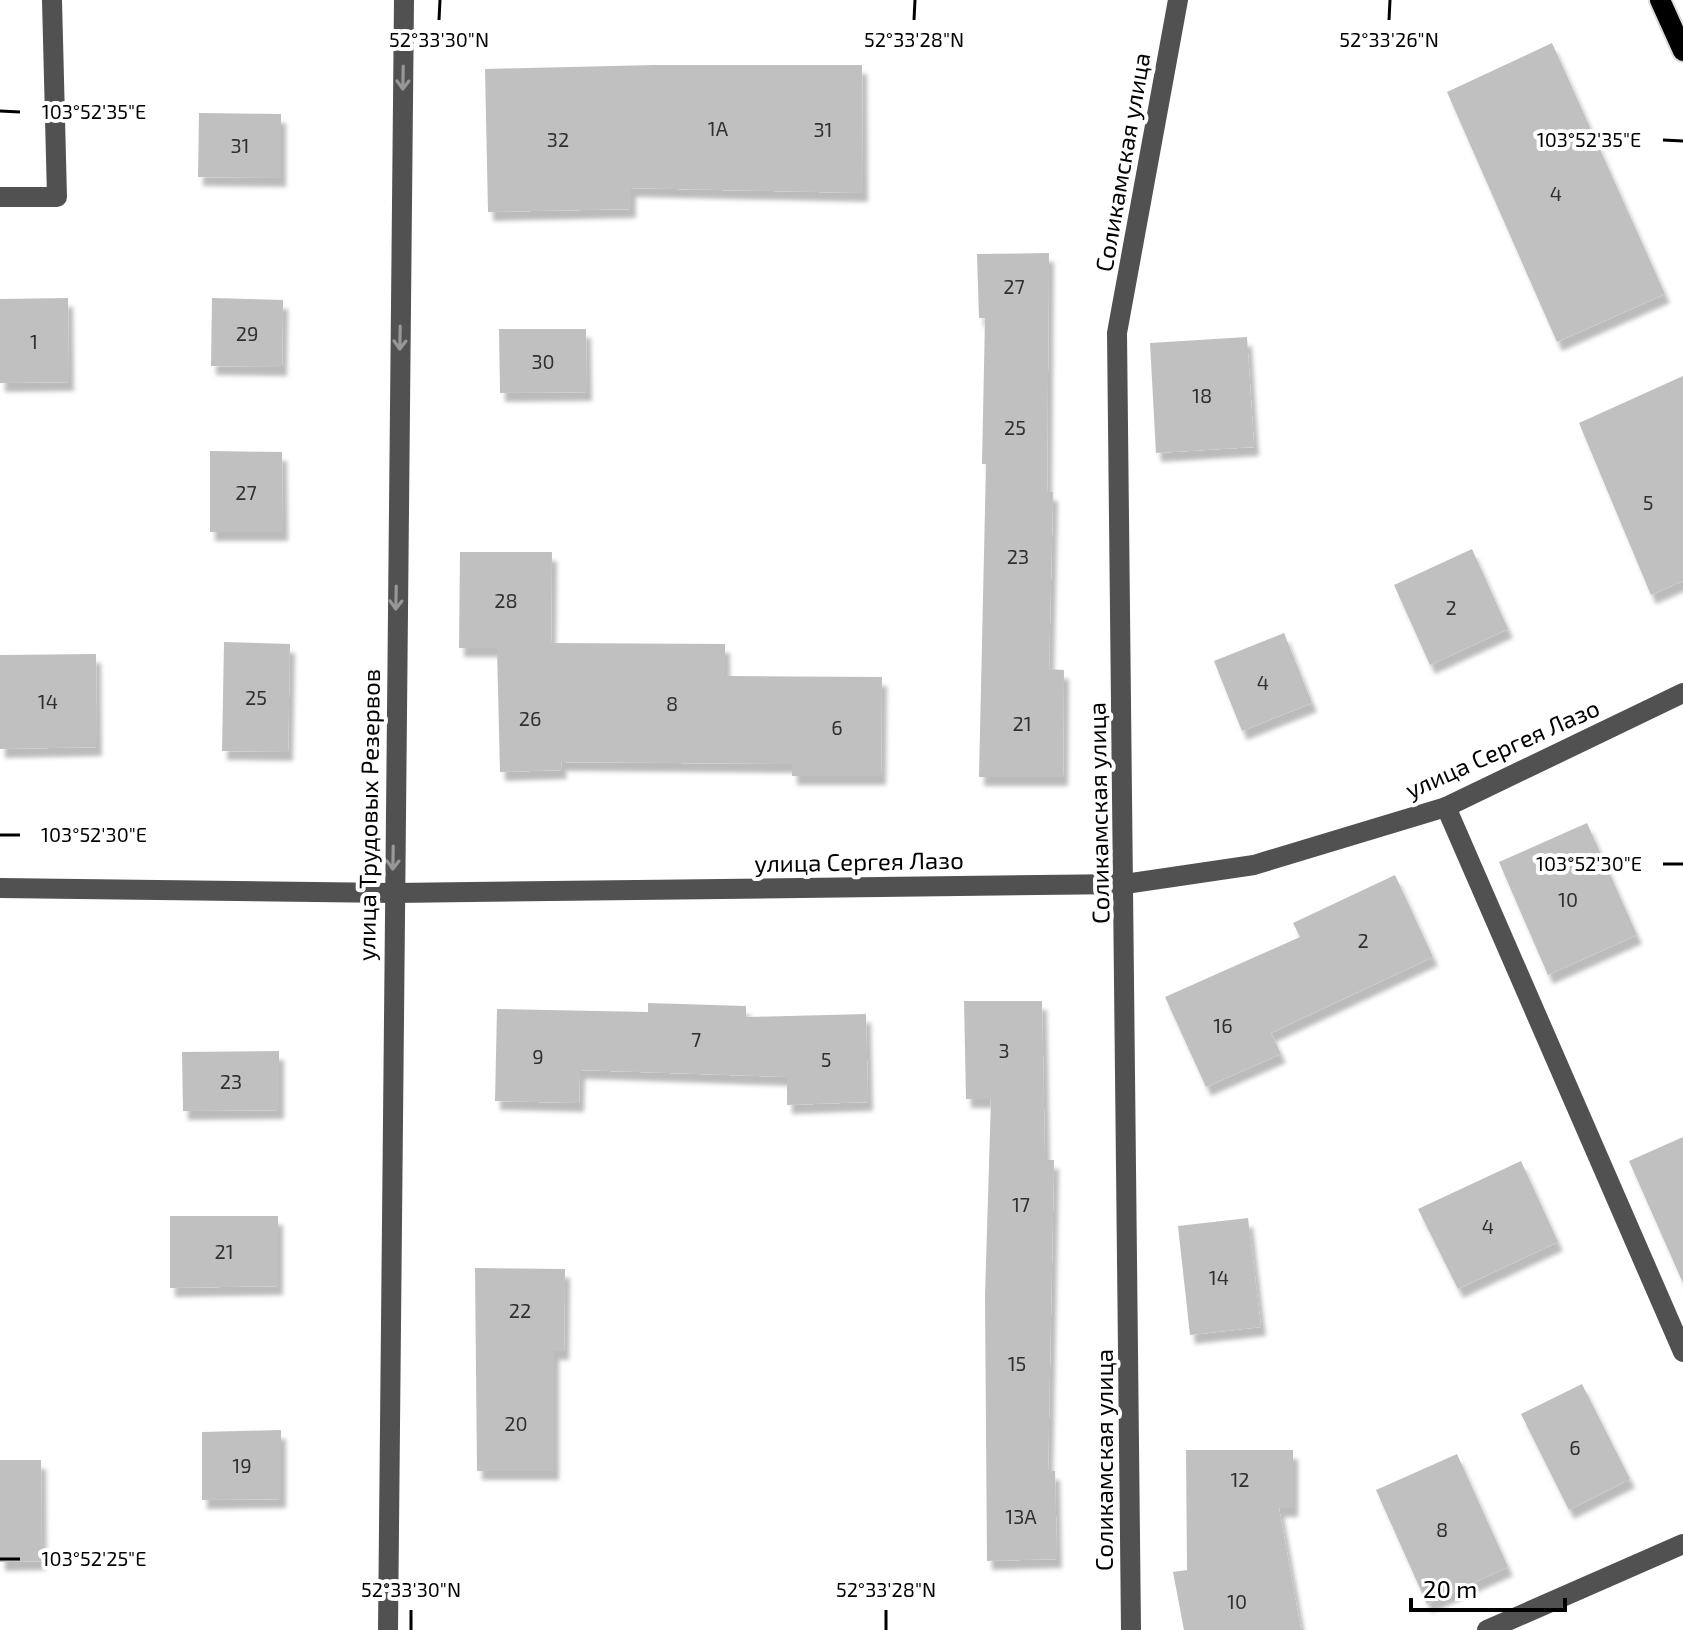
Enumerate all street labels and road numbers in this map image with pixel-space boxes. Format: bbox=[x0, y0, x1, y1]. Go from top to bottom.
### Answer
street label: Соликамская улица bbox=[1088, 50, 1157, 274]
street label: улица Трудовых Резервов bbox=[351, 669, 386, 961]
street label: улица Сергея Лазо bbox=[1400, 692, 1604, 805]
street label: Соликамская улица bbox=[1082, 702, 1115, 924]
street label: улица Сергея Лазо bbox=[754, 845, 964, 878]
street label: Соликамская улица bbox=[1089, 1349, 1119, 1571]

